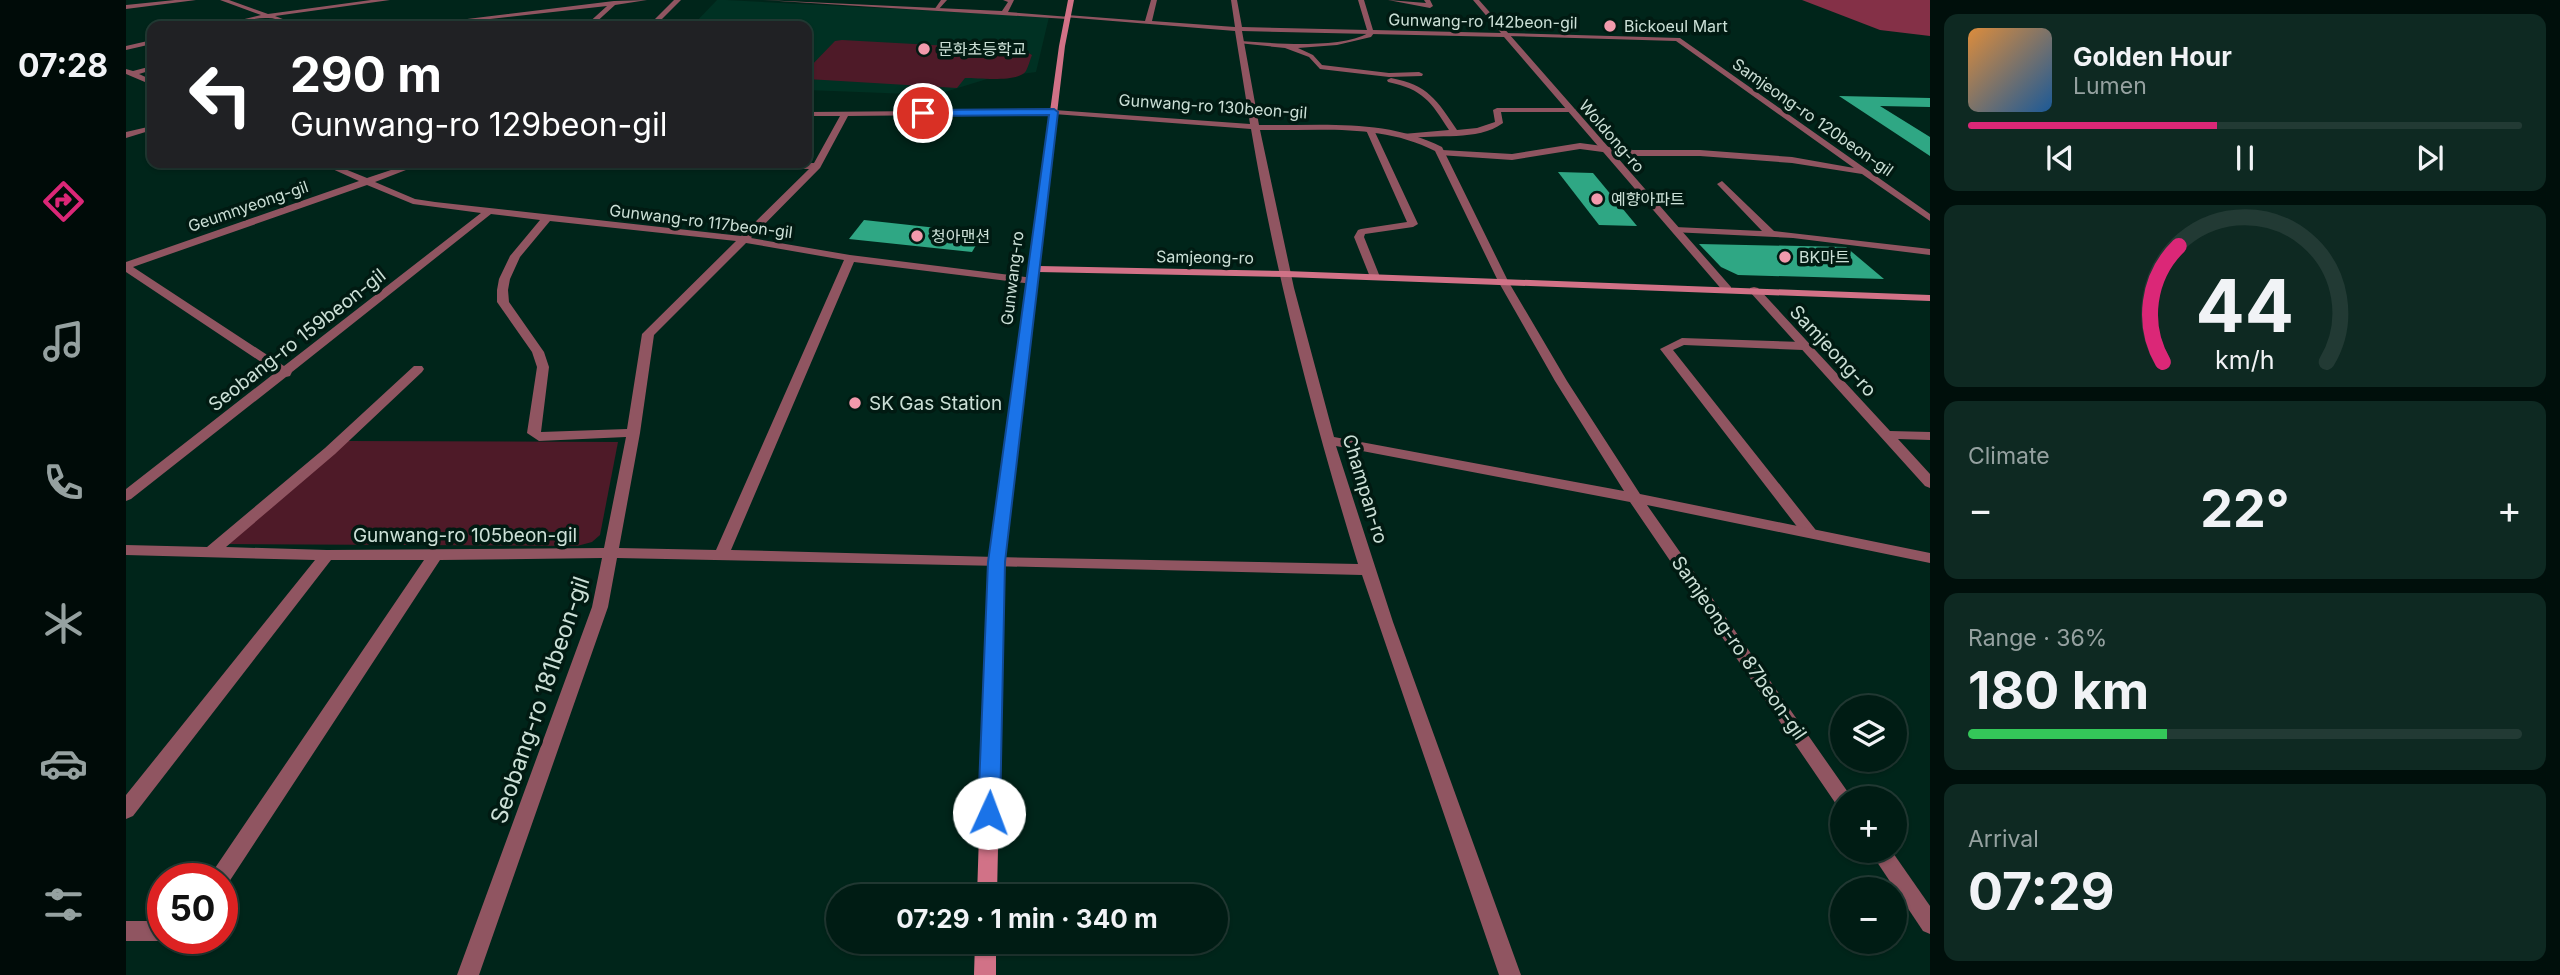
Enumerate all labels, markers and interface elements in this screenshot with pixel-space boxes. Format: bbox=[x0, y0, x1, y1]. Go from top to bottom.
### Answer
street label: Gunwang-ro 142beon-gil bbox=[1388, 9, 1578, 33]
place label: Bickoeul Mart bbox=[1624, 16, 1728, 36]
marker: Bickoeul Mart bbox=[1602, 18, 1618, 34]
place label: 문화초등학교 bbox=[938, 39, 1026, 59]
marker: 문화초등학교 bbox=[916, 41, 932, 57]
text: Golden Hour bbox=[2073, 41, 2232, 72]
text: 290 m bbox=[290, 45, 442, 104]
text: 07:28 bbox=[18, 46, 108, 85]
icon: left bbox=[175, 49, 266, 140]
street label: Samjeong-ro 120beon-gil bbox=[1729, 54, 1897, 180]
text: Lumen bbox=[2073, 72, 2147, 100]
pin bbox=[893, 83, 953, 143]
street label: Gunwang-ro 130beon-gil bbox=[1118, 89, 1308, 123]
icon: arrive bbox=[904, 94, 942, 132]
street label: Woldong-ro bbox=[1575, 96, 1649, 176]
text: Gunwang-ro 129beon-gil bbox=[290, 105, 667, 144]
icon: previous bbox=[2041, 139, 2079, 177]
icon: pause bbox=[2226, 139, 2264, 177]
icon: next bbox=[2411, 139, 2449, 177]
street label: Geumnyeong-gil bbox=[185, 176, 311, 236]
icon: directions bbox=[39, 177, 88, 226]
place label: 예향아파트 bbox=[1611, 189, 1685, 209]
marker: 예향아파트 bbox=[1589, 191, 1605, 207]
street label: Gunwang-ro 117beon-gil bbox=[608, 200, 794, 242]
place label: 청아맨션 bbox=[931, 226, 990, 246]
marker: 청아맨션 bbox=[909, 228, 925, 244]
street label: Gunwang-ro bbox=[996, 230, 1028, 326]
street label: Samjeong-ro bbox=[1156, 246, 1254, 268]
place label: BK마트 bbox=[1799, 247, 1850, 267]
marker: BK마트 bbox=[1777, 249, 1793, 265]
text: 44 bbox=[2196, 262, 2294, 351]
street label: Seobang-ro 159beon-gil bbox=[204, 264, 390, 416]
street label: Samjeong-ro bbox=[1785, 301, 1881, 401]
icon: music bbox=[39, 317, 88, 366]
text: km/h bbox=[2215, 345, 2275, 375]
place label: SK Gas Station bbox=[869, 392, 1002, 415]
marker: SK Gas Station bbox=[847, 395, 863, 411]
street label: Champan-ro bbox=[1337, 432, 1393, 546]
text: Climate bbox=[1968, 442, 2050, 470]
icon: phone bbox=[39, 458, 88, 507]
text: 22° bbox=[2200, 477, 2290, 540]
text: − bbox=[1968, 486, 1993, 532]
text: + bbox=[2497, 486, 2522, 532]
street label: Gunwang-ro 105beon-gil bbox=[353, 524, 577, 547]
street label: Samjeong-ro 87beon-gil bbox=[1667, 552, 1811, 744]
street label: Seobang-ro 181beon-gil bbox=[484, 573, 596, 827]
icon: climate bbox=[39, 599, 88, 648]
text: Range · 36% bbox=[1968, 624, 2107, 652]
text: 180 km bbox=[1968, 659, 2149, 722]
map controls bbox=[1830, 695, 1907, 954]
button: layers bbox=[1830, 695, 1907, 772]
icon: car bbox=[39, 739, 88, 788]
position arrow bbox=[952, 776, 1026, 850]
button: + bbox=[1830, 786, 1907, 863]
text: Arrival bbox=[1968, 825, 2039, 853]
text: 07:29 bbox=[1968, 860, 2114, 923]
speed limit sign: 50 bbox=[147, 863, 238, 954]
button: − bbox=[1830, 877, 1907, 954]
icon: filters bbox=[39, 880, 88, 929]
text: 07:29 · 1 min · 340 m bbox=[896, 903, 1158, 934]

